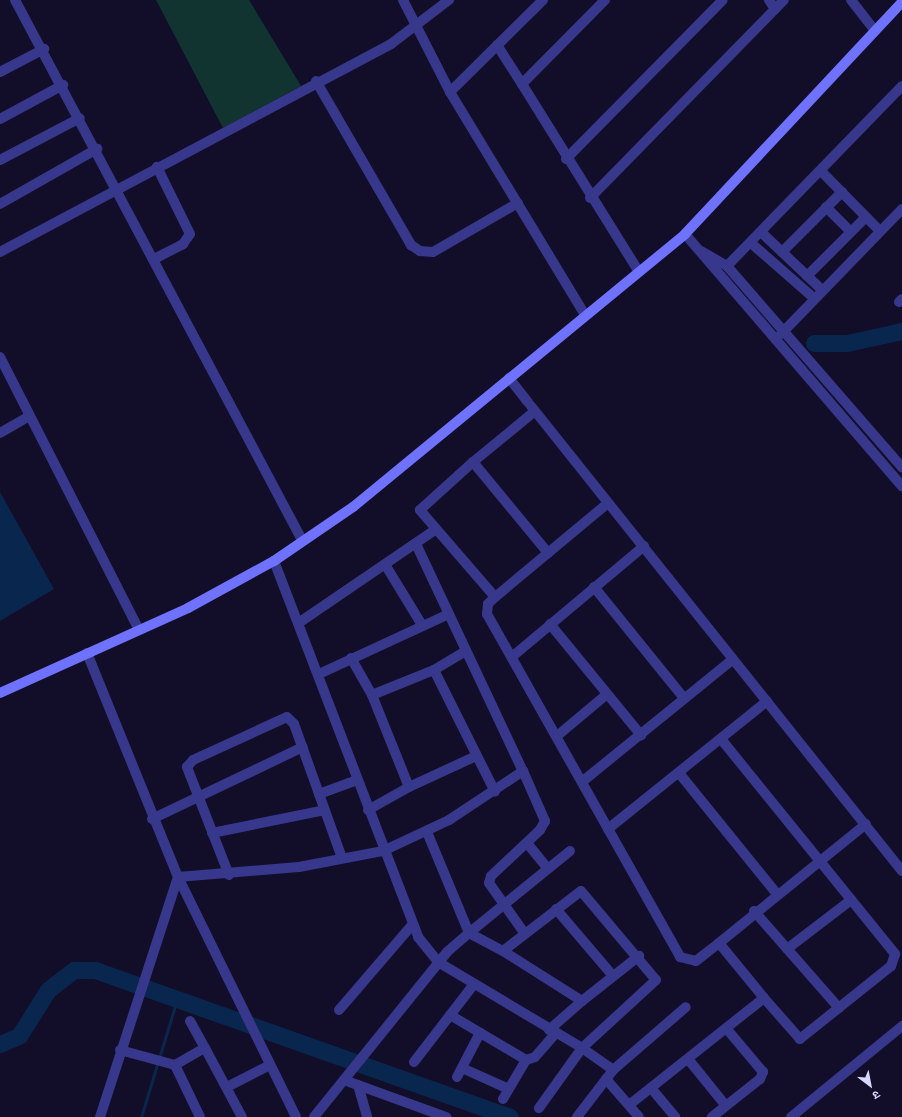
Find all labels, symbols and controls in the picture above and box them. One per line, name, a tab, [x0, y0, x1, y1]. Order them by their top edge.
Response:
north arrow	[850, 1065, 890, 1105]
text: उ	[870, 1088, 883, 1103]

